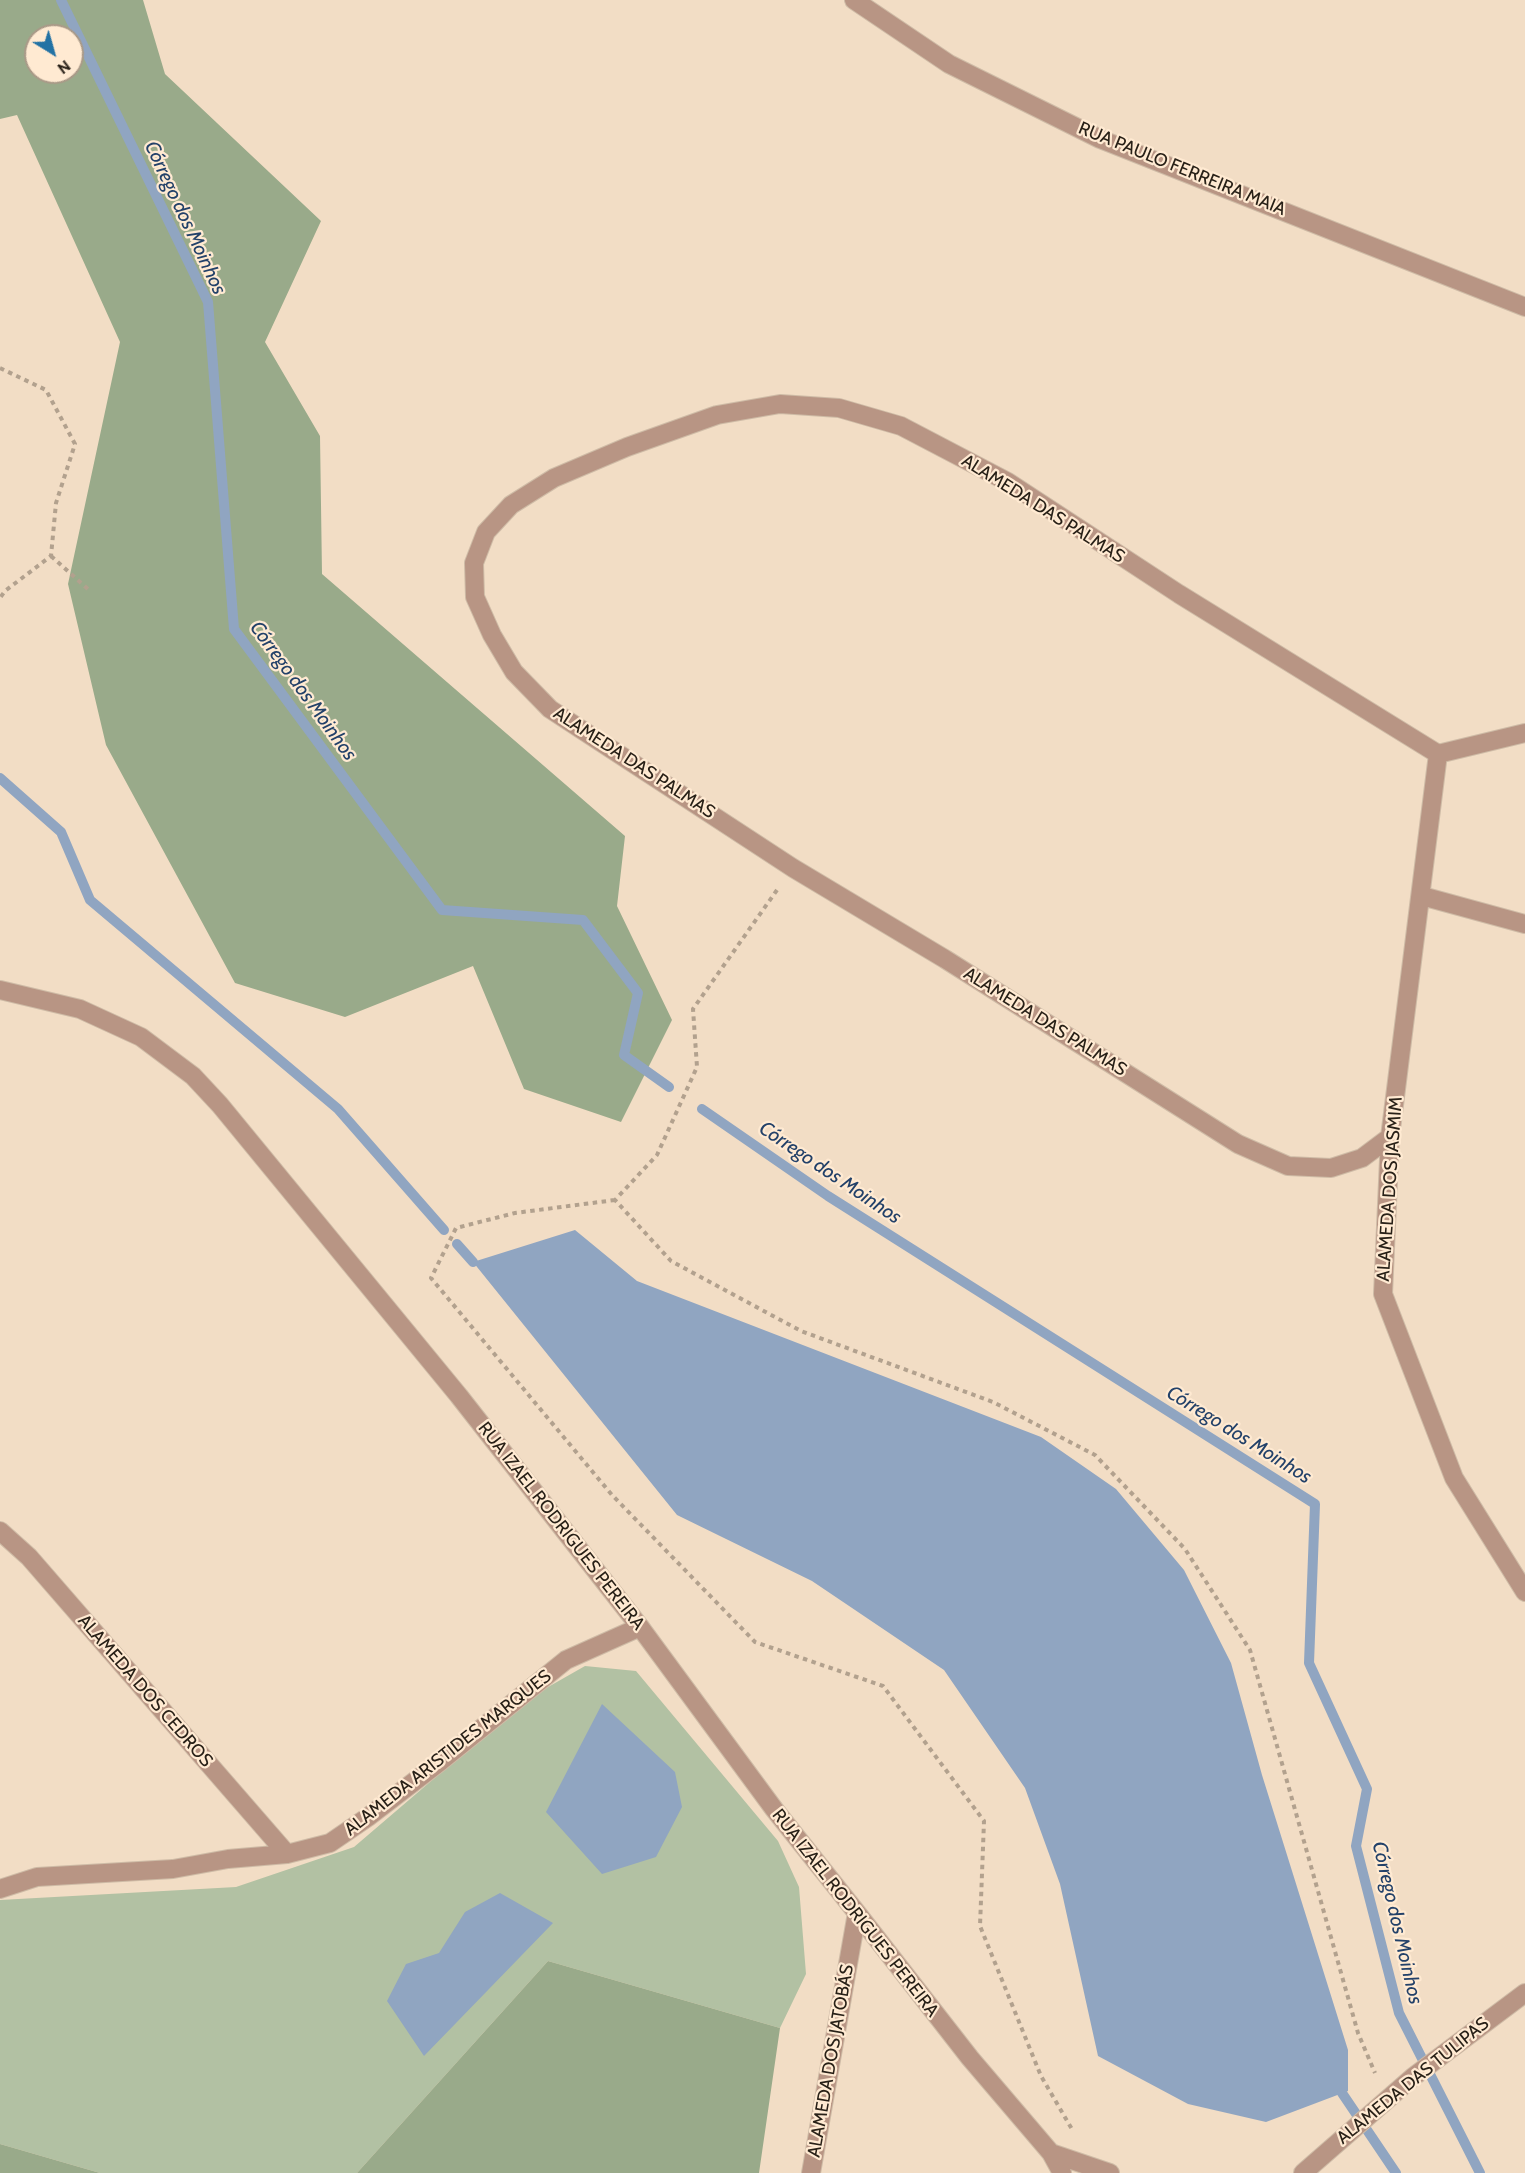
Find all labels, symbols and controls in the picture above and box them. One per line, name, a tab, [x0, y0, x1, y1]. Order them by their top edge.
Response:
north arrow	[24, 24, 84, 84]
text: N	[54, 56, 74, 78]
street label: RUA PAULO FERREIRA MAIA	[1075, 117, 1289, 221]
water label: Córrego dos Moinhos	[139, 137, 231, 299]
street label: ALAMEDA DAS PALMAS	[958, 450, 1128, 568]
water label: Córrego dos Moinhos	[244, 617, 362, 765]
street label: ALAMEDA DAS PALMAS	[549, 703, 719, 823]
street label: ALAMEDA DAS PALMAS	[960, 963, 1130, 1081]
street label: ALAMEDA DOS JASMIM	[1373, 1096, 1407, 1282]
water label: Córrego dos Moinhos	[754, 1117, 906, 1229]
water label: Córrego dos Moinhos	[1162, 1381, 1316, 1489]
street label: RUA IZAEL RODRIGUES PEREIRA	[473, 1418, 649, 1634]
street label: ALAMEDA DOS CEDROS	[73, 1610, 217, 1772]
street label: ALAMEDA ARISTIDES MARQUES	[340, 1666, 556, 1840]
street label: RUA IZAEL RODRIGUES PEREIRA	[767, 1805, 943, 2021]
water label: Córrego dos Moinhos	[1367, 1839, 1427, 2007]
street label: ALAMEDA DOS JATOBÁS	[803, 1963, 859, 2159]
street label: ALAMEDA DAS TULIPAS	[1333, 2013, 1493, 2149]

